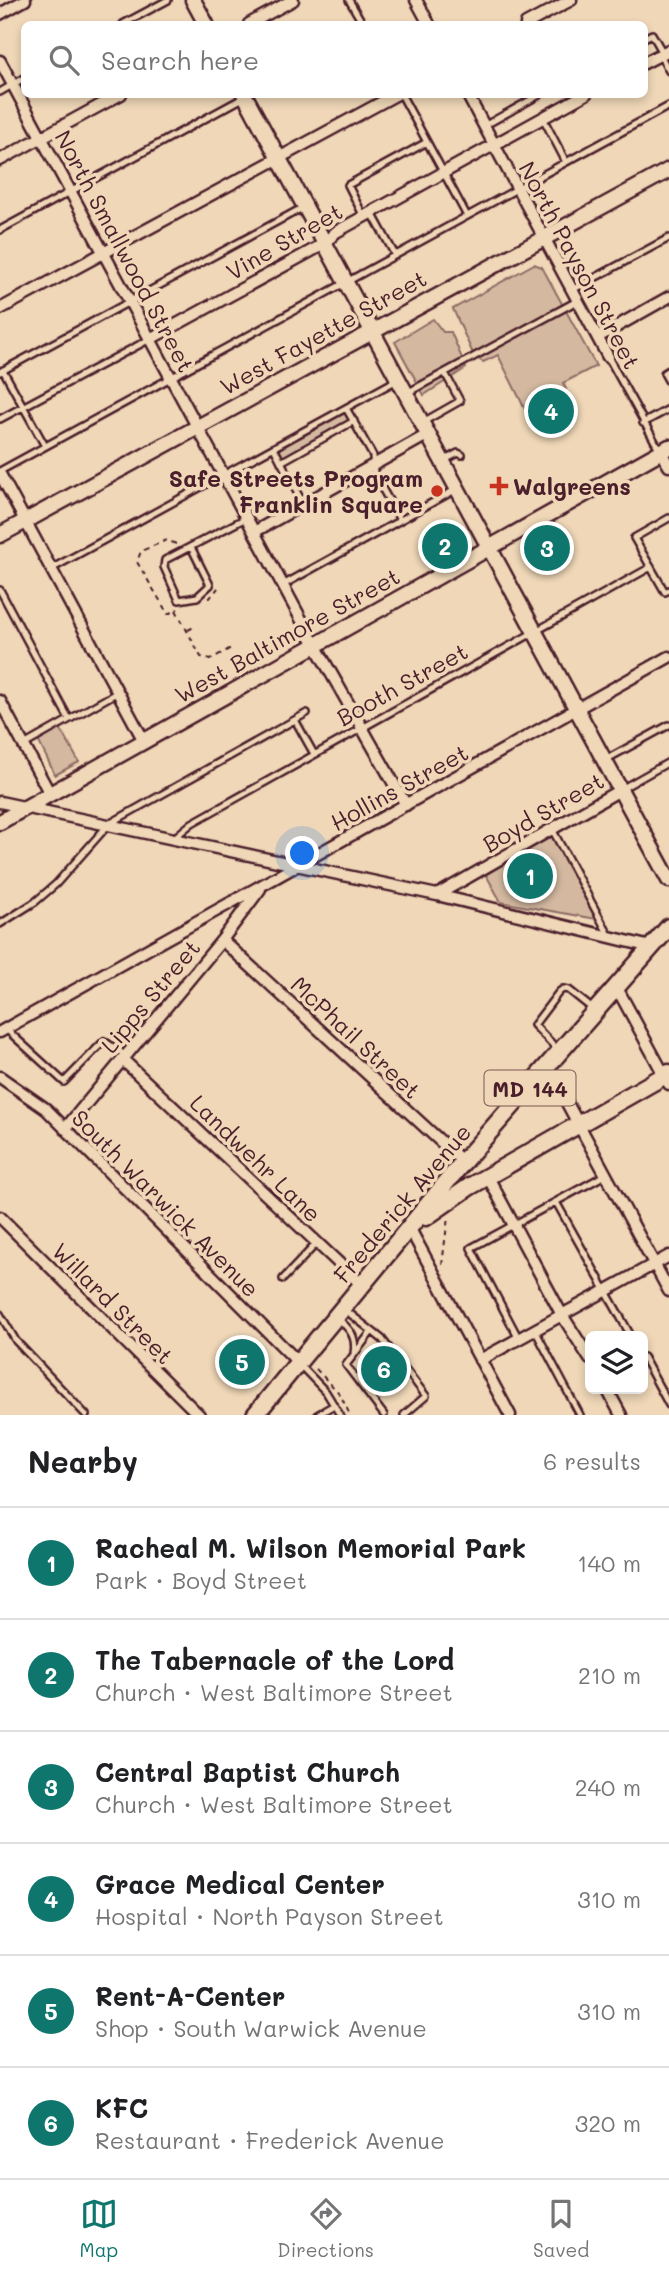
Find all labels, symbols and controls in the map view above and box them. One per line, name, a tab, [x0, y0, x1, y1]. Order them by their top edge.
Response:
search box	[21, 21, 648, 98]
icon: search	[45, 41, 83, 79]
text: Search here	[101, 43, 259, 77]
street label: North Smallwood Street	[48, 125, 202, 377]
street label: North Payson Street	[512, 156, 648, 374]
street label: Vine Street	[220, 196, 348, 286]
street label: West Fayette Street	[214, 263, 432, 401]
pin: 4	[528, 385, 574, 437]
place label: Safe Streets Program Franklin Square	[169, 463, 423, 519]
place label: Walgreens	[513, 471, 631, 501]
marker: Walgreens	[491, 478, 507, 494]
marker: Safe Streets Program Franklin Square	[429, 483, 445, 499]
pin: 2	[422, 520, 468, 572]
pin: 3	[524, 522, 570, 574]
street label: West Baltimore Street	[169, 561, 405, 709]
street label: Booth Street	[331, 636, 473, 732]
street label: Hollins Street	[325, 737, 473, 837]
street label: Boyd Street	[477, 765, 609, 859]
your location	[285, 836, 319, 870]
pin: 1	[507, 850, 553, 902]
street label: Lipps Street	[94, 933, 206, 1059]
street label: McPhail Street	[285, 969, 427, 1105]
road number: MD 144	[484, 1070, 576, 1106]
street label: Landwehr Lane	[184, 1088, 328, 1228]
street label: South Warwick Avenue	[66, 1103, 266, 1303]
street label: Frederick Avenue	[327, 1117, 477, 1289]
street label: Willard Street	[46, 1236, 180, 1370]
map controls	[585, 1331, 648, 1394]
button: layers	[585, 1331, 648, 1394]
pin: 5	[219, 1336, 265, 1388]
pin: 6	[361, 1343, 407, 1395]
text: Nearby	[28, 1441, 138, 1481]
text: 6 results	[543, 1446, 641, 1476]
text: Racheal M. Wilson Memorial Park	[95, 1531, 526, 1565]
text: 1	[46, 1548, 56, 1578]
text: 140 m	[577, 1548, 641, 1578]
text: Park · Boyd Street	[95, 1565, 307, 1595]
text: The Tabernacle of the Lord	[95, 1643, 454, 1677]
text: 2	[45, 1660, 57, 1690]
text: 210 m	[578, 1660, 641, 1690]
text: Church · West Baltimore Street	[95, 1677, 453, 1707]
text: Central Baptist Church	[95, 1755, 400, 1789]
text: 3	[44, 1772, 58, 1802]
text: 240 m	[575, 1772, 641, 1802]
text: Church · West Baltimore Street	[95, 1789, 453, 1819]
text: Grace Medical Center	[95, 1867, 385, 1901]
text: 4	[44, 1884, 58, 1914]
text: 310 m	[577, 1884, 641, 1914]
text: Hospital · North Payson Street	[95, 1901, 444, 1931]
text: Rent-A-Center	[95, 1979, 285, 2013]
text: 5	[44, 1996, 58, 2026]
text: 310 m	[577, 1996, 641, 2026]
text: Shop · South Warwick Avenue	[95, 2013, 427, 2043]
text: KFC	[95, 2091, 148, 2125]
text: 6	[44, 2108, 58, 2138]
text: 320 m	[575, 2108, 641, 2138]
text: Restaurant · Frederick Avenue	[95, 2125, 444, 2155]
tab: Map	[80, 2195, 118, 2262]
tab: Directions	[277, 2195, 374, 2262]
tab: Saved	[533, 2195, 589, 2262]

